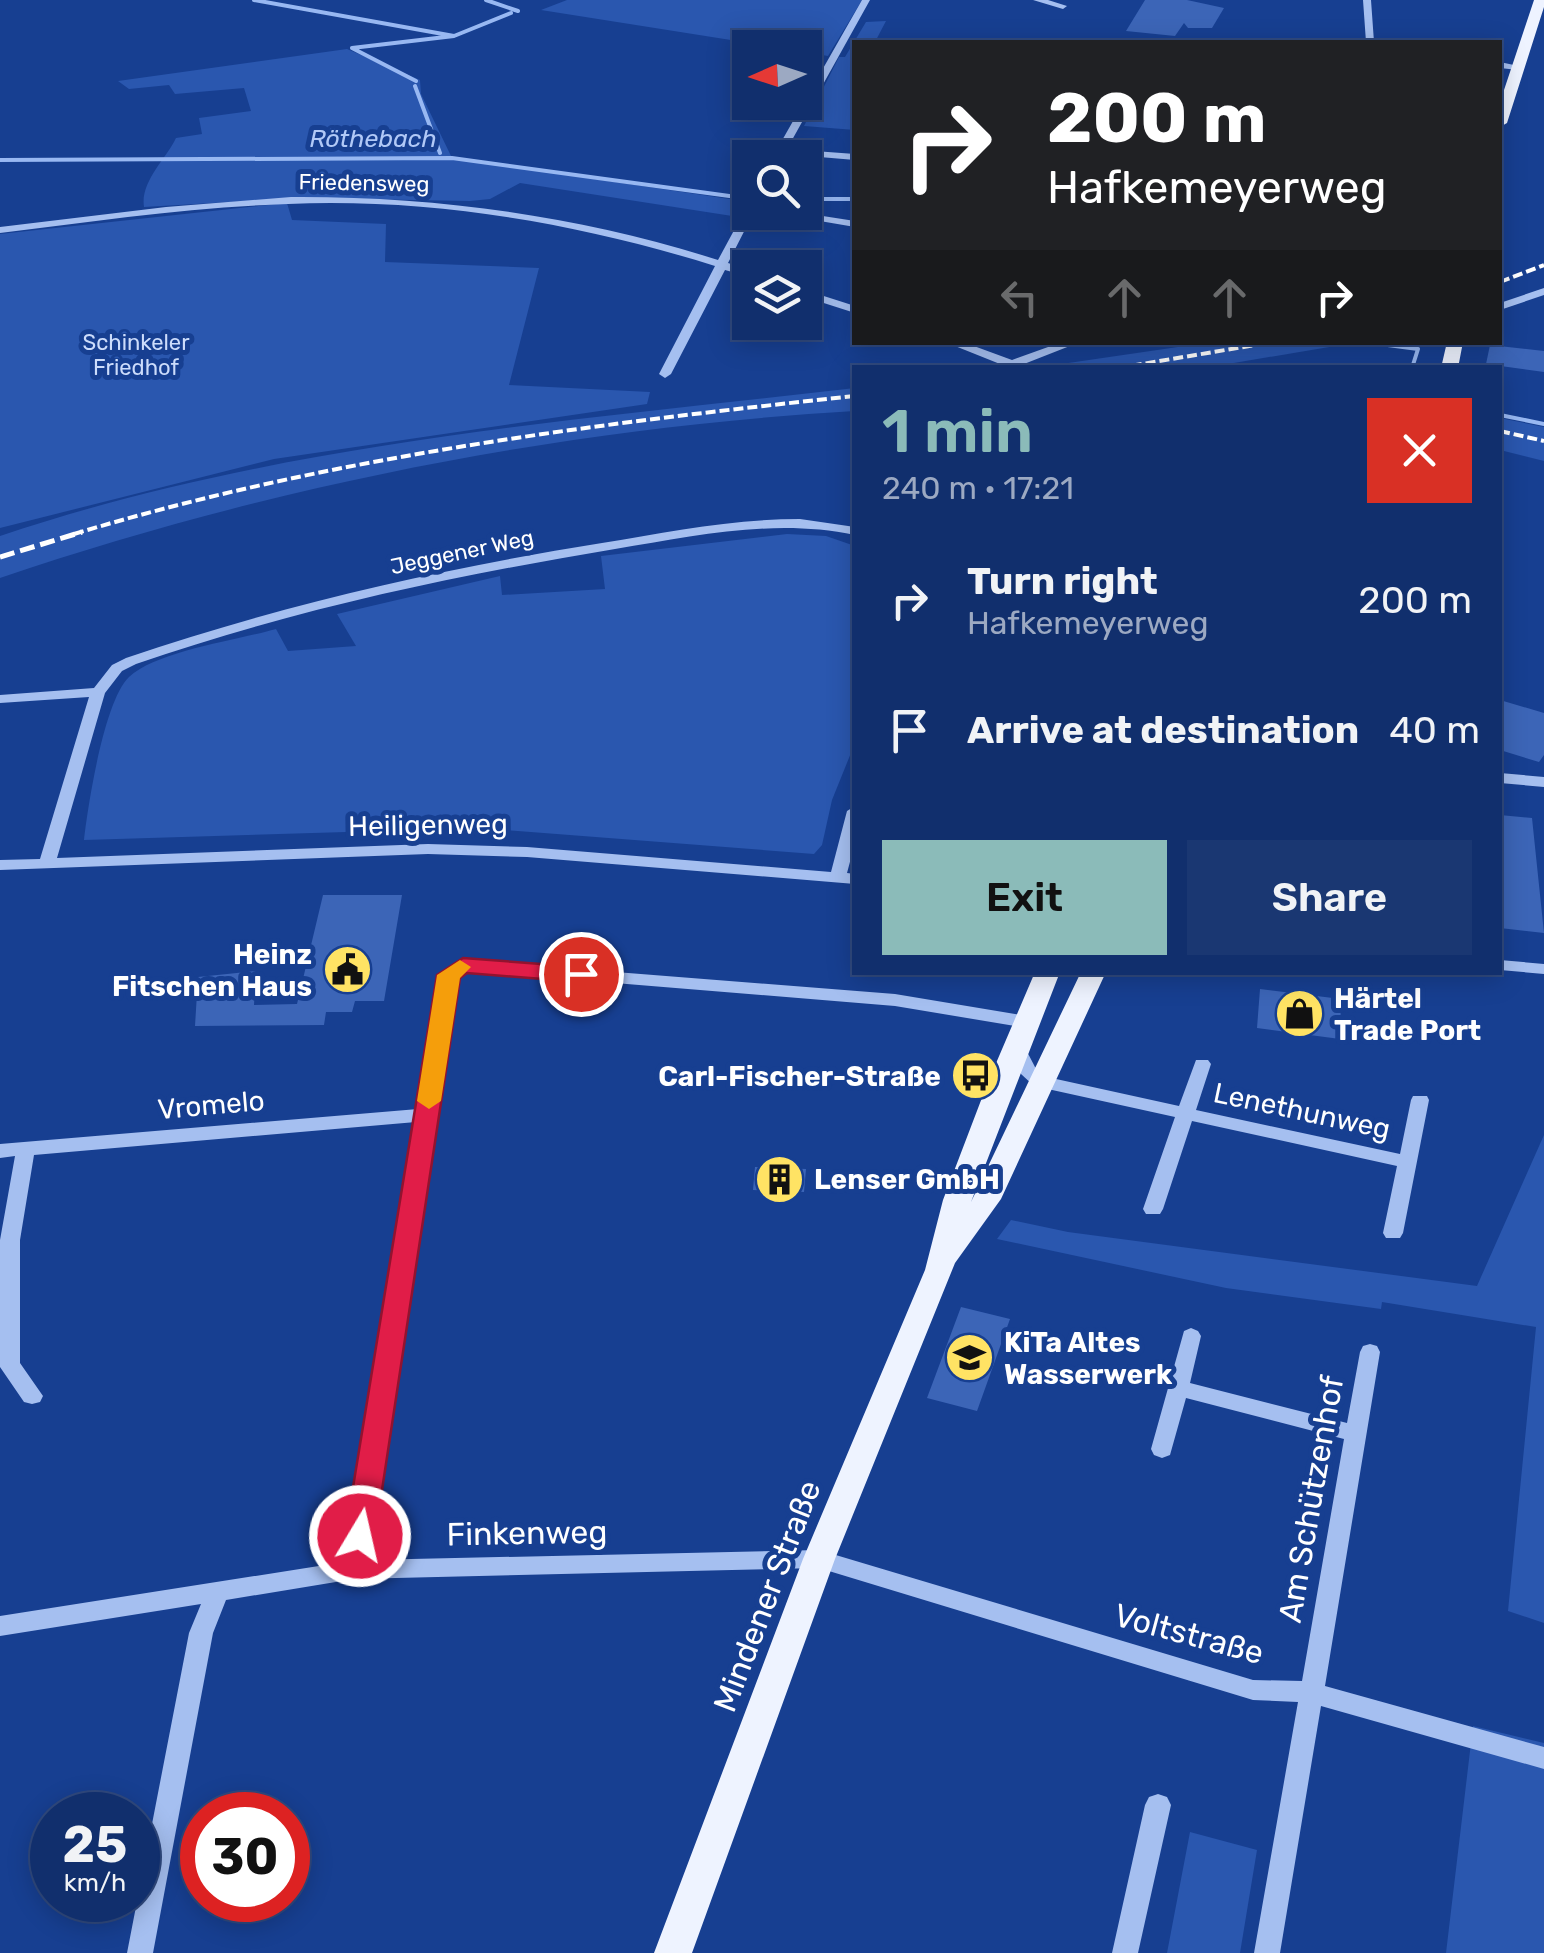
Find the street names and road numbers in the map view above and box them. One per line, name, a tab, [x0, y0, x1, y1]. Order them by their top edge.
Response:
street label: Friedensweg	[298, 168, 430, 198]
street label: Jeggener Weg	[388, 524, 536, 580]
street label: Heiligenweg	[348, 807, 508, 843]
street label: Lenethunweg	[1211, 1076, 1393, 1146]
street label: Vromelo	[156, 1084, 266, 1126]
street label: Am Schützenhof	[1271, 1372, 1352, 1625]
street label: Mindener Straße	[705, 1475, 829, 1717]
street label: Finkenweg	[446, 1513, 608, 1553]
street label: Voltstraße	[1110, 1596, 1268, 1672]

